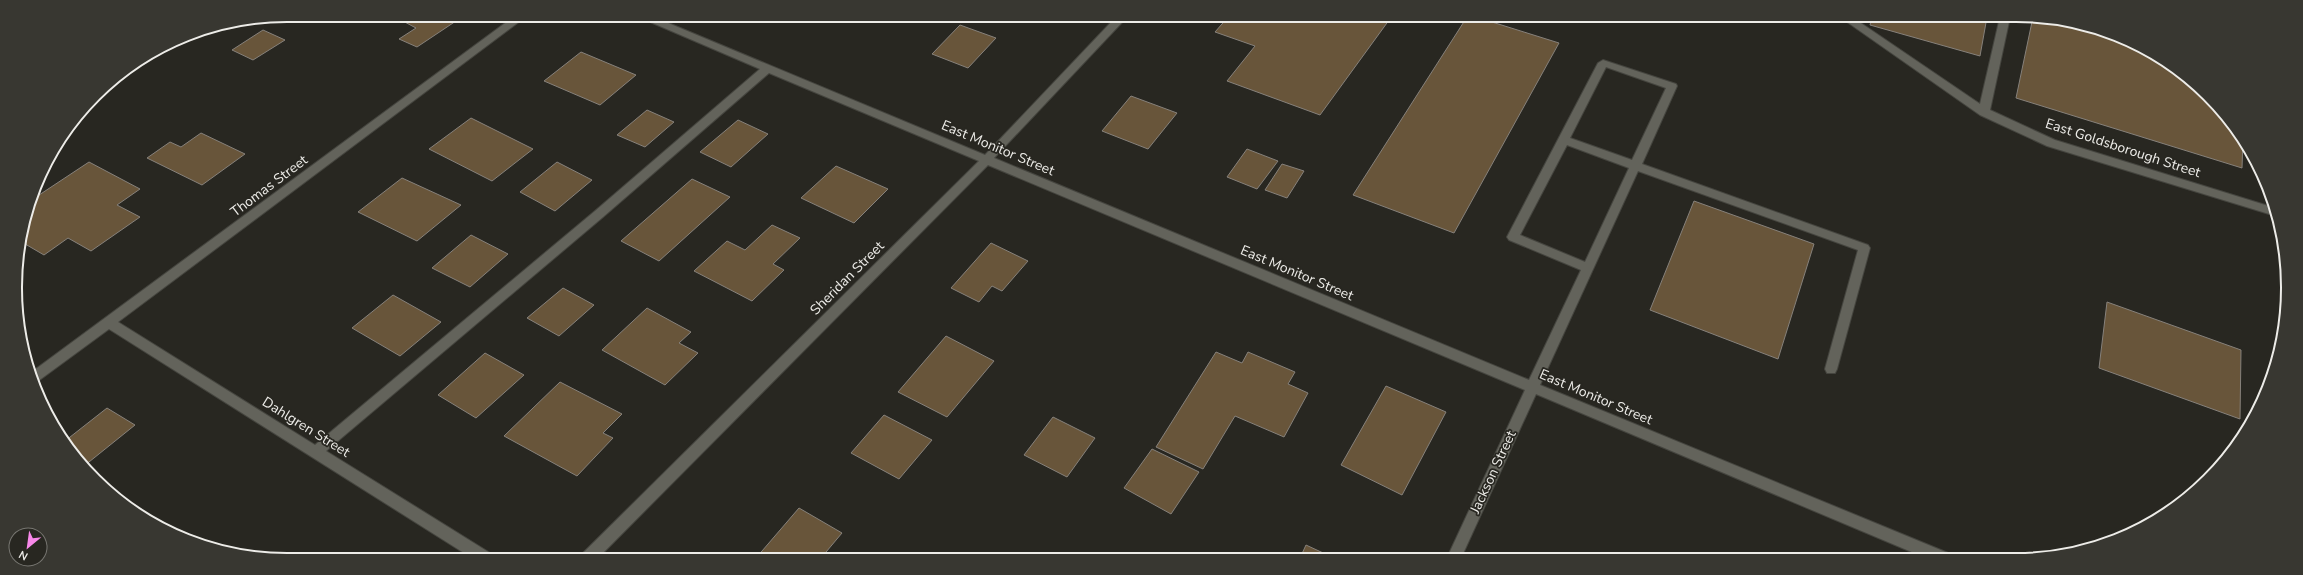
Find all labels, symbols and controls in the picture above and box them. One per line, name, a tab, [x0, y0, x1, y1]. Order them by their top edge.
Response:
street label: East Goldsborough Street	[2043, 114, 2203, 182]
street label: East Monitor Street	[939, 116, 1057, 180]
street label: Thomas Street	[227, 151, 312, 221]
street label: Sheridan Street	[806, 237, 888, 319]
street label: East Monitor Street	[1238, 241, 1356, 305]
street label: East Monitor Street	[1537, 365, 1655, 429]
street label: Dahlgren Street	[258, 392, 354, 462]
street label: Jackson Street	[1465, 427, 1521, 518]
north arrow	[8, 527, 48, 567]
text: N	[16, 547, 31, 564]

